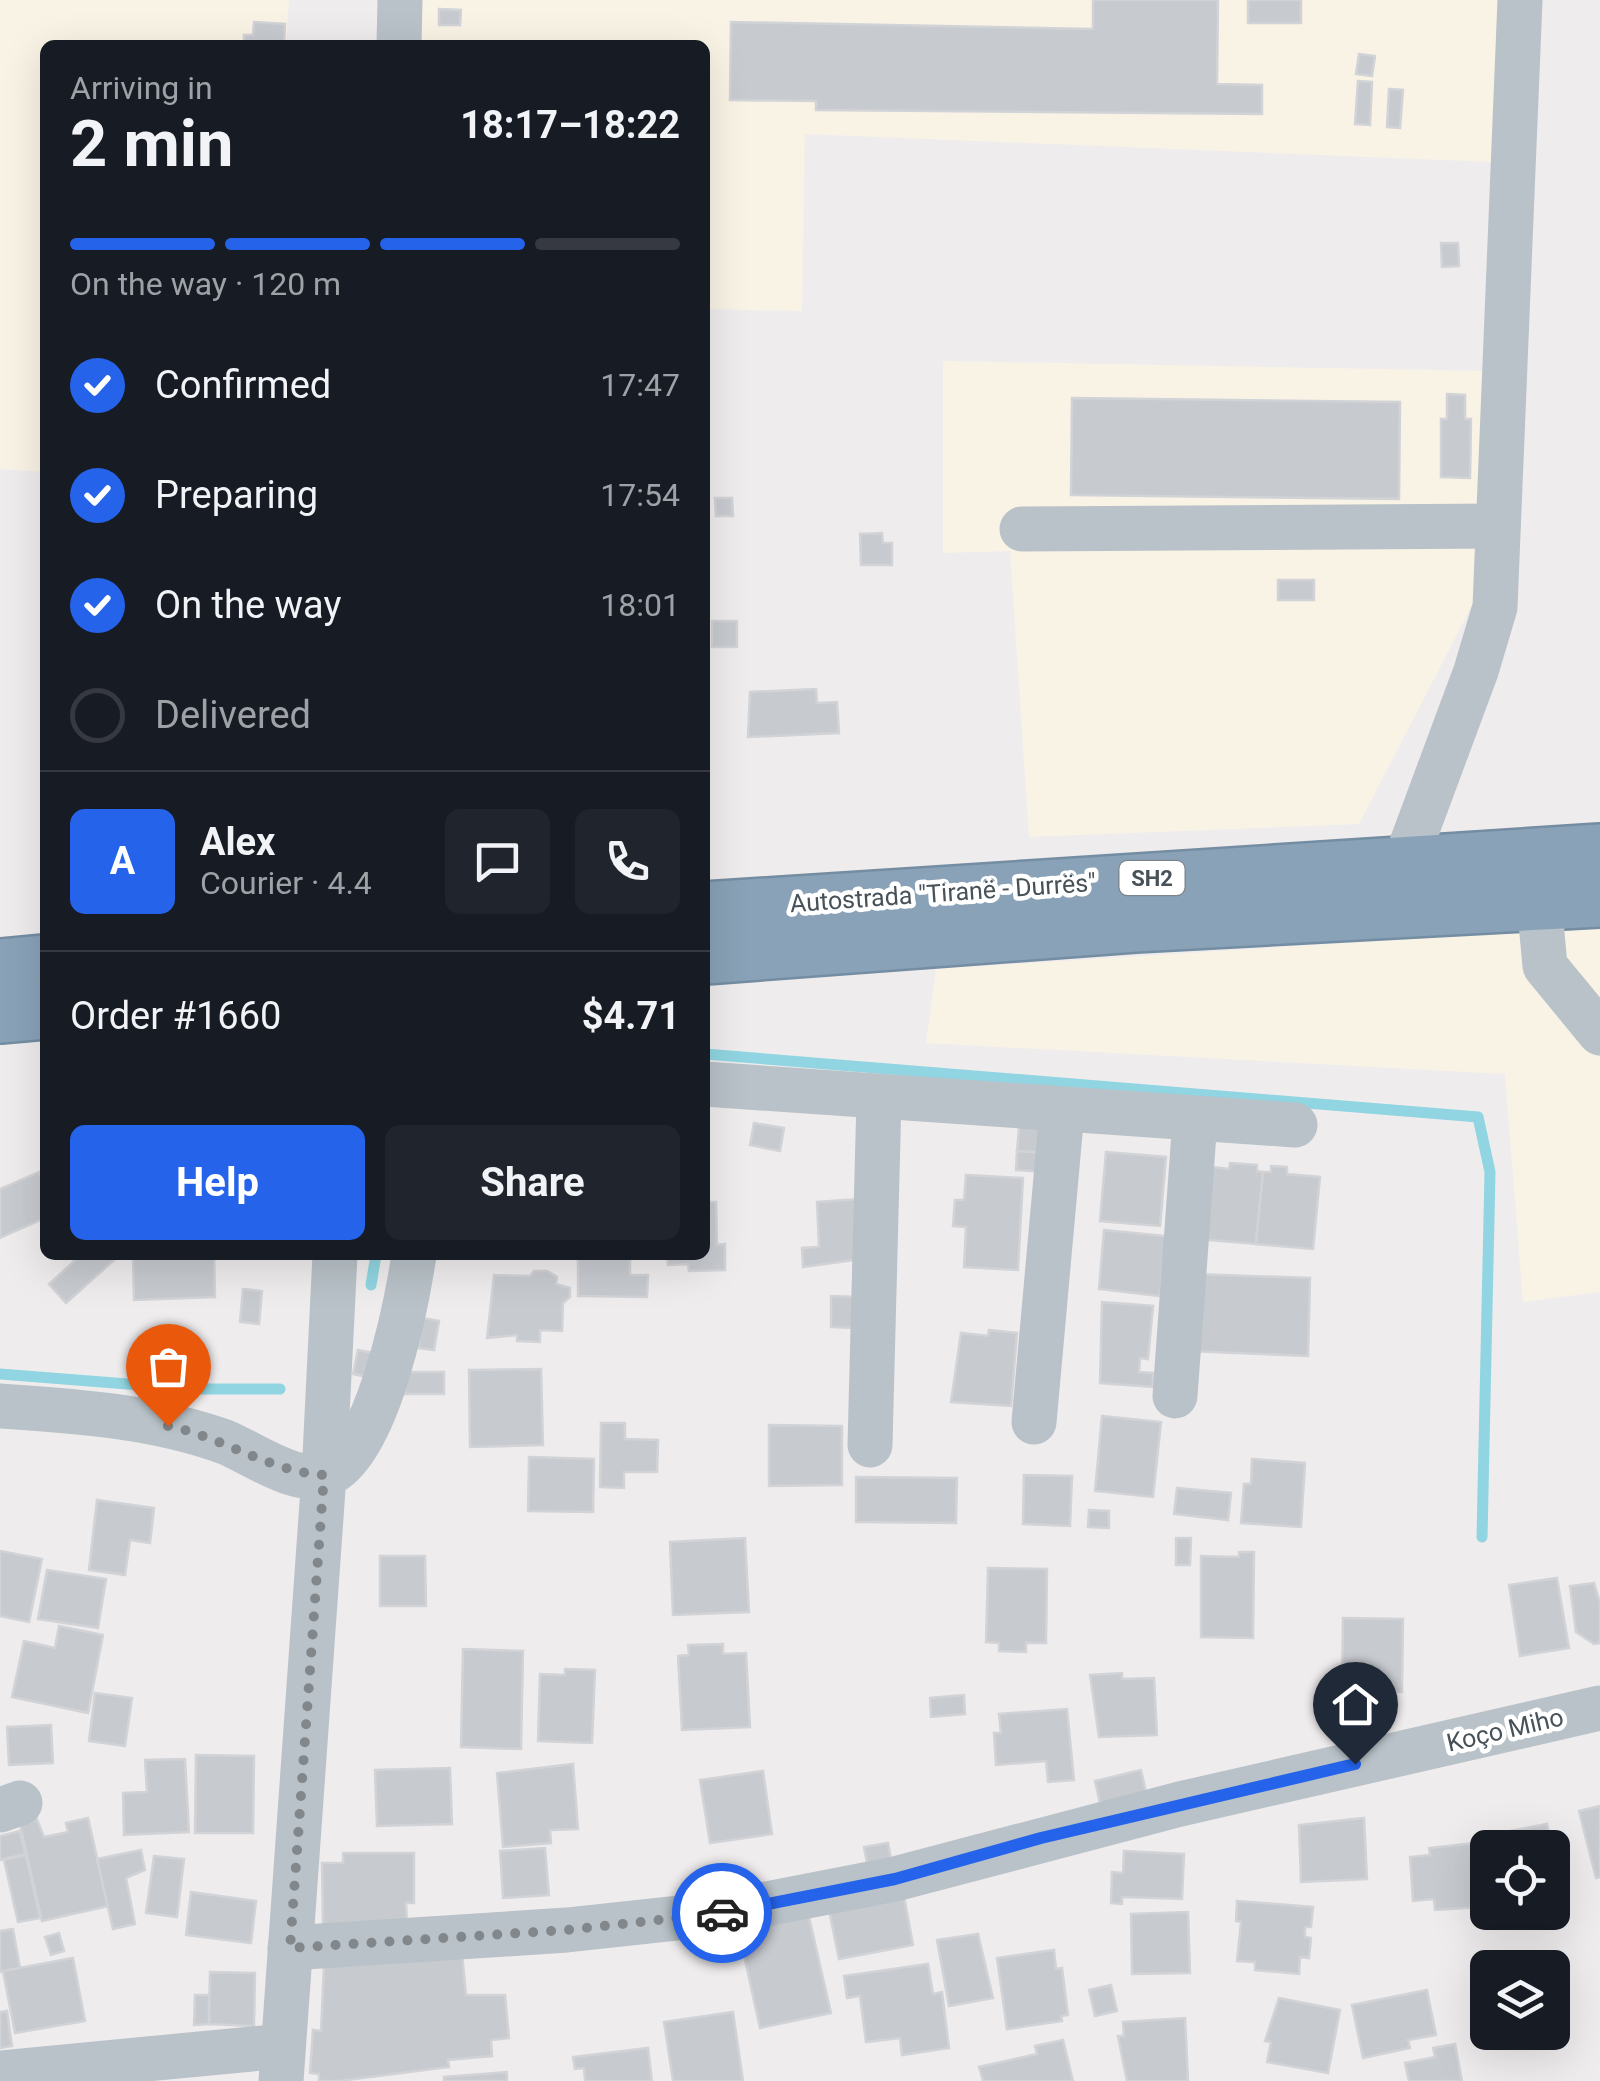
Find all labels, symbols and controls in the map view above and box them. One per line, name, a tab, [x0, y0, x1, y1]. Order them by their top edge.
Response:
text: Arriving in	[70, 69, 213, 107]
text: 18:17–18:22	[460, 103, 680, 147]
text: 2 min	[70, 106, 233, 182]
text: On the way · 120 m	[70, 265, 341, 303]
icon: check	[70, 358, 125, 413]
text: Confirmed	[155, 363, 331, 407]
text: 17:47	[600, 366, 680, 404]
icon: check	[70, 468, 125, 523]
text: Preparing	[155, 473, 318, 517]
text: 17:54	[600, 476, 680, 514]
icon: check	[70, 578, 125, 633]
text: On the way	[155, 583, 341, 627]
text: 18:01	[600, 586, 680, 624]
text: Delivered	[155, 693, 311, 737]
button: chat	[445, 809, 550, 914]
button: phone	[575, 809, 680, 914]
text: Alex	[200, 820, 275, 864]
text: A	[110, 839, 135, 883]
road number: SH2	[1120, 861, 1184, 895]
text: Courier · 4.4	[200, 864, 372, 902]
street label: Autostrada "Tiranë - Durrës"	[789, 868, 1097, 918]
text: Order #1660	[70, 994, 281, 1038]
text: $4.71	[582, 994, 680, 1038]
button: Help	[70, 1125, 365, 1240]
button: Share	[385, 1125, 680, 1240]
pin	[126, 1324, 211, 1427]
icon: bag	[141, 1339, 196, 1394]
pin	[1313, 1662, 1398, 1765]
icon: home	[1328, 1677, 1383, 1732]
street label: Koço Miho	[1444, 1702, 1566, 1758]
map controls	[1470, 1830, 1570, 2050]
button: locate	[1470, 1830, 1570, 1930]
courier	[672, 1863, 772, 1963]
icon: car	[695, 1886, 750, 1941]
button: layers	[1470, 1950, 1570, 2050]

